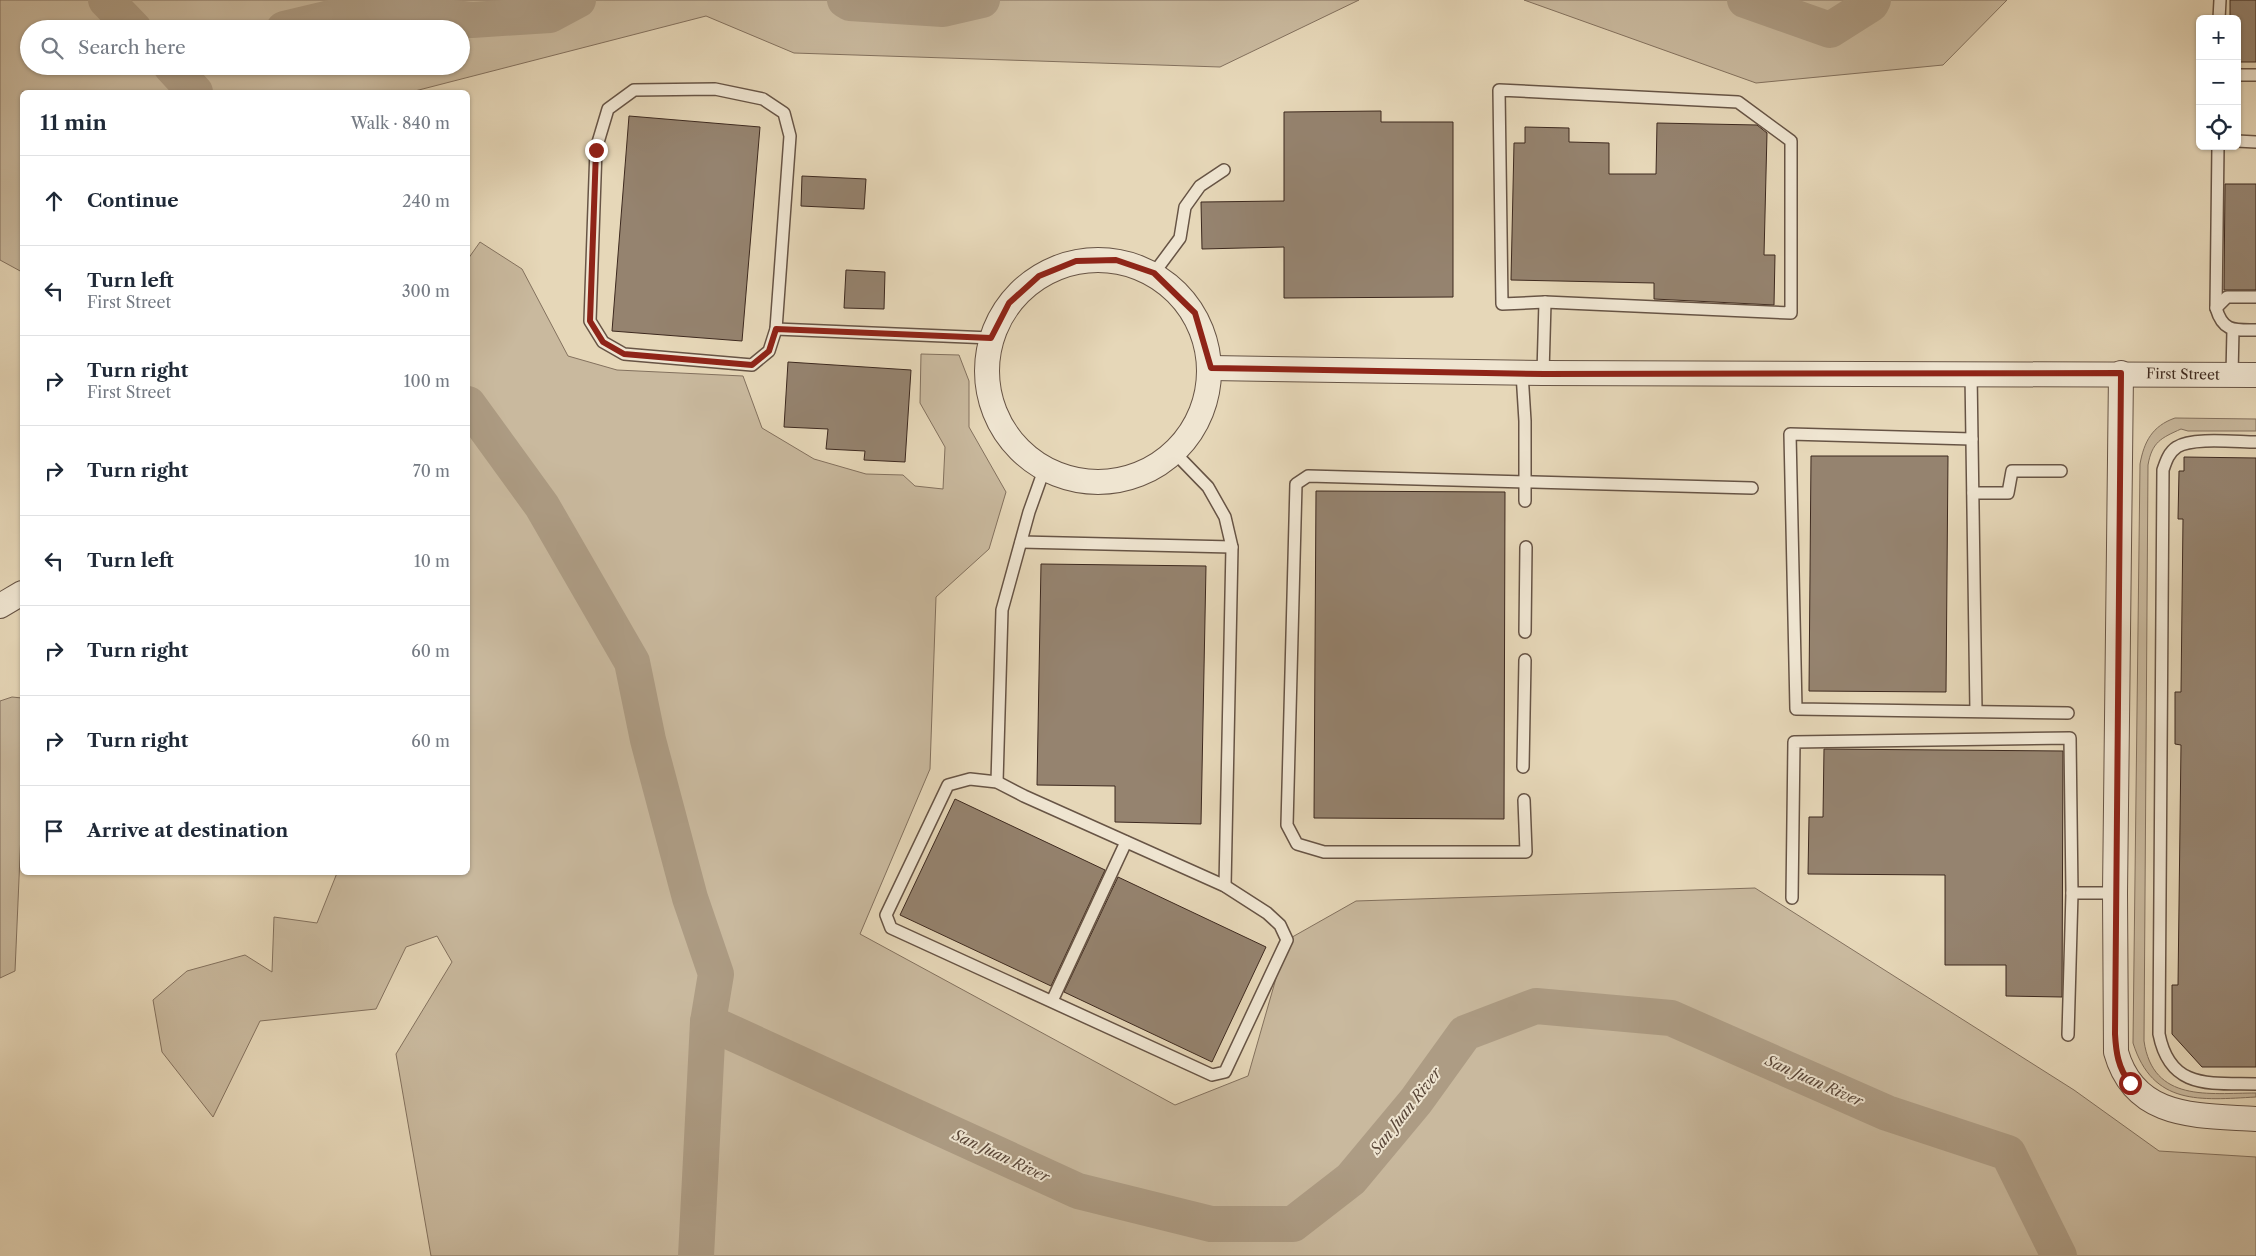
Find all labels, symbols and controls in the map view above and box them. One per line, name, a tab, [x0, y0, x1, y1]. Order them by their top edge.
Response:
map controls	[2196, 15, 2241, 150]
button: +	[2196, 15, 2241, 60]
search box	[20, 20, 470, 75]
icon: search	[38, 34, 66, 62]
text: Search here	[78, 36, 186, 59]
button: −	[2196, 60, 2241, 105]
button: locate	[2196, 105, 2241, 150]
text: 11 min	[40, 110, 107, 135]
text: Walk · 840 m	[351, 113, 450, 133]
route end	[585, 139, 608, 162]
icon: ahead	[40, 187, 68, 215]
text: Continue	[87, 189, 179, 212]
text: 240 m	[402, 191, 450, 211]
text: Turn left	[87, 269, 174, 292]
icon: left	[40, 277, 68, 305]
text: 300 m	[402, 281, 450, 301]
text: First Street	[87, 292, 171, 312]
text: Turn right	[87, 359, 188, 382]
street label: First Street	[2146, 364, 2220, 384]
icon: right	[40, 367, 68, 395]
text: 100 m	[404, 371, 450, 391]
text: First Street	[87, 382, 171, 402]
icon: right	[40, 457, 68, 485]
text: Turn right	[87, 459, 188, 482]
text: 70 m	[413, 461, 450, 481]
icon: left	[40, 547, 68, 575]
text: Turn left	[87, 549, 174, 572]
text: 10 m	[414, 551, 450, 571]
icon: right	[40, 637, 68, 665]
text: Turn right	[87, 639, 188, 662]
text: 60 m	[411, 641, 450, 661]
icon: right	[40, 727, 68, 755]
text: Turn right	[87, 729, 188, 752]
text: 60 m	[411, 731, 450, 751]
icon: arrive	[40, 817, 68, 845]
text: Arrive at destination	[87, 819, 288, 842]
water label: San Juan River	[1762, 1050, 1867, 1111]
water label: San Juan River	[1365, 1063, 1446, 1159]
route start	[2119, 1072, 2142, 1095]
water label: San Juan River	[949, 1124, 1054, 1187]

